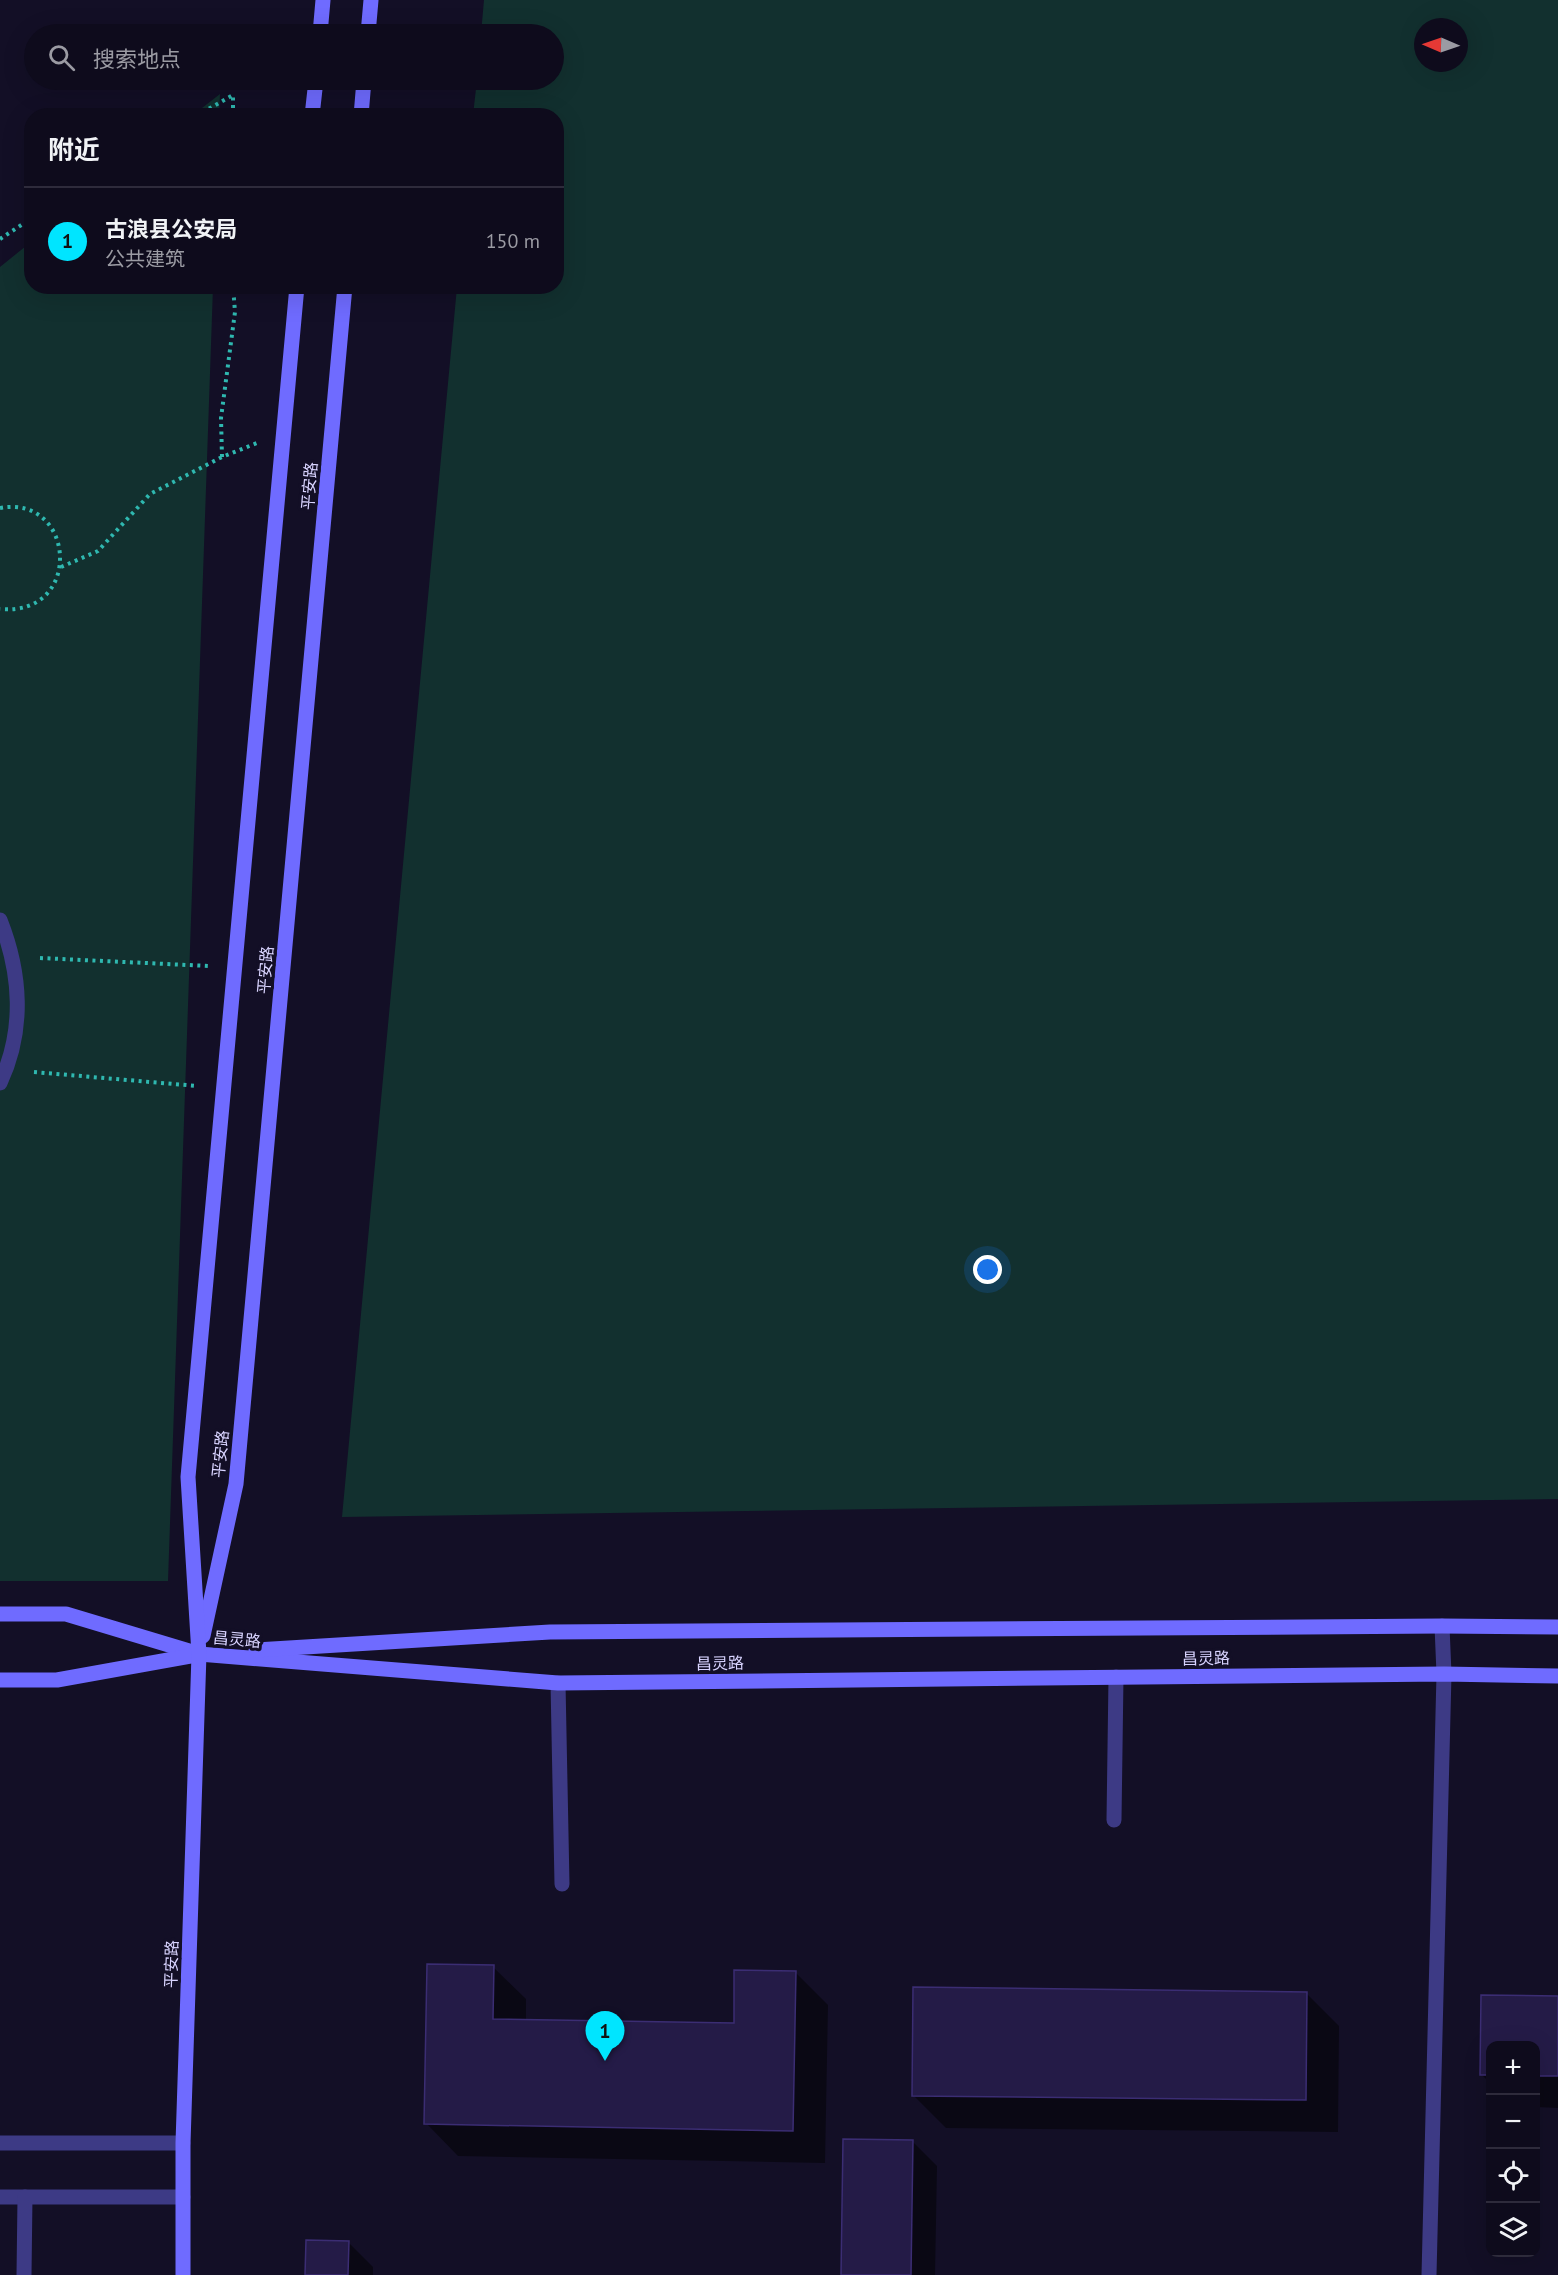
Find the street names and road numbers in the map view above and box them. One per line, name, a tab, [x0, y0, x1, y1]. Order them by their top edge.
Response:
street label: 平安路	[297, 461, 321, 511]
street label: 平安路	[253, 945, 277, 995]
street label: 平安路	[208, 1429, 232, 1479]
street label: 昌灵路	[212, 1627, 262, 1651]
street label: 昌灵路	[1182, 1648, 1230, 1668]
street label: 昌灵路	[696, 1653, 744, 1673]
street label: 平安路	[160, 1940, 182, 1988]

